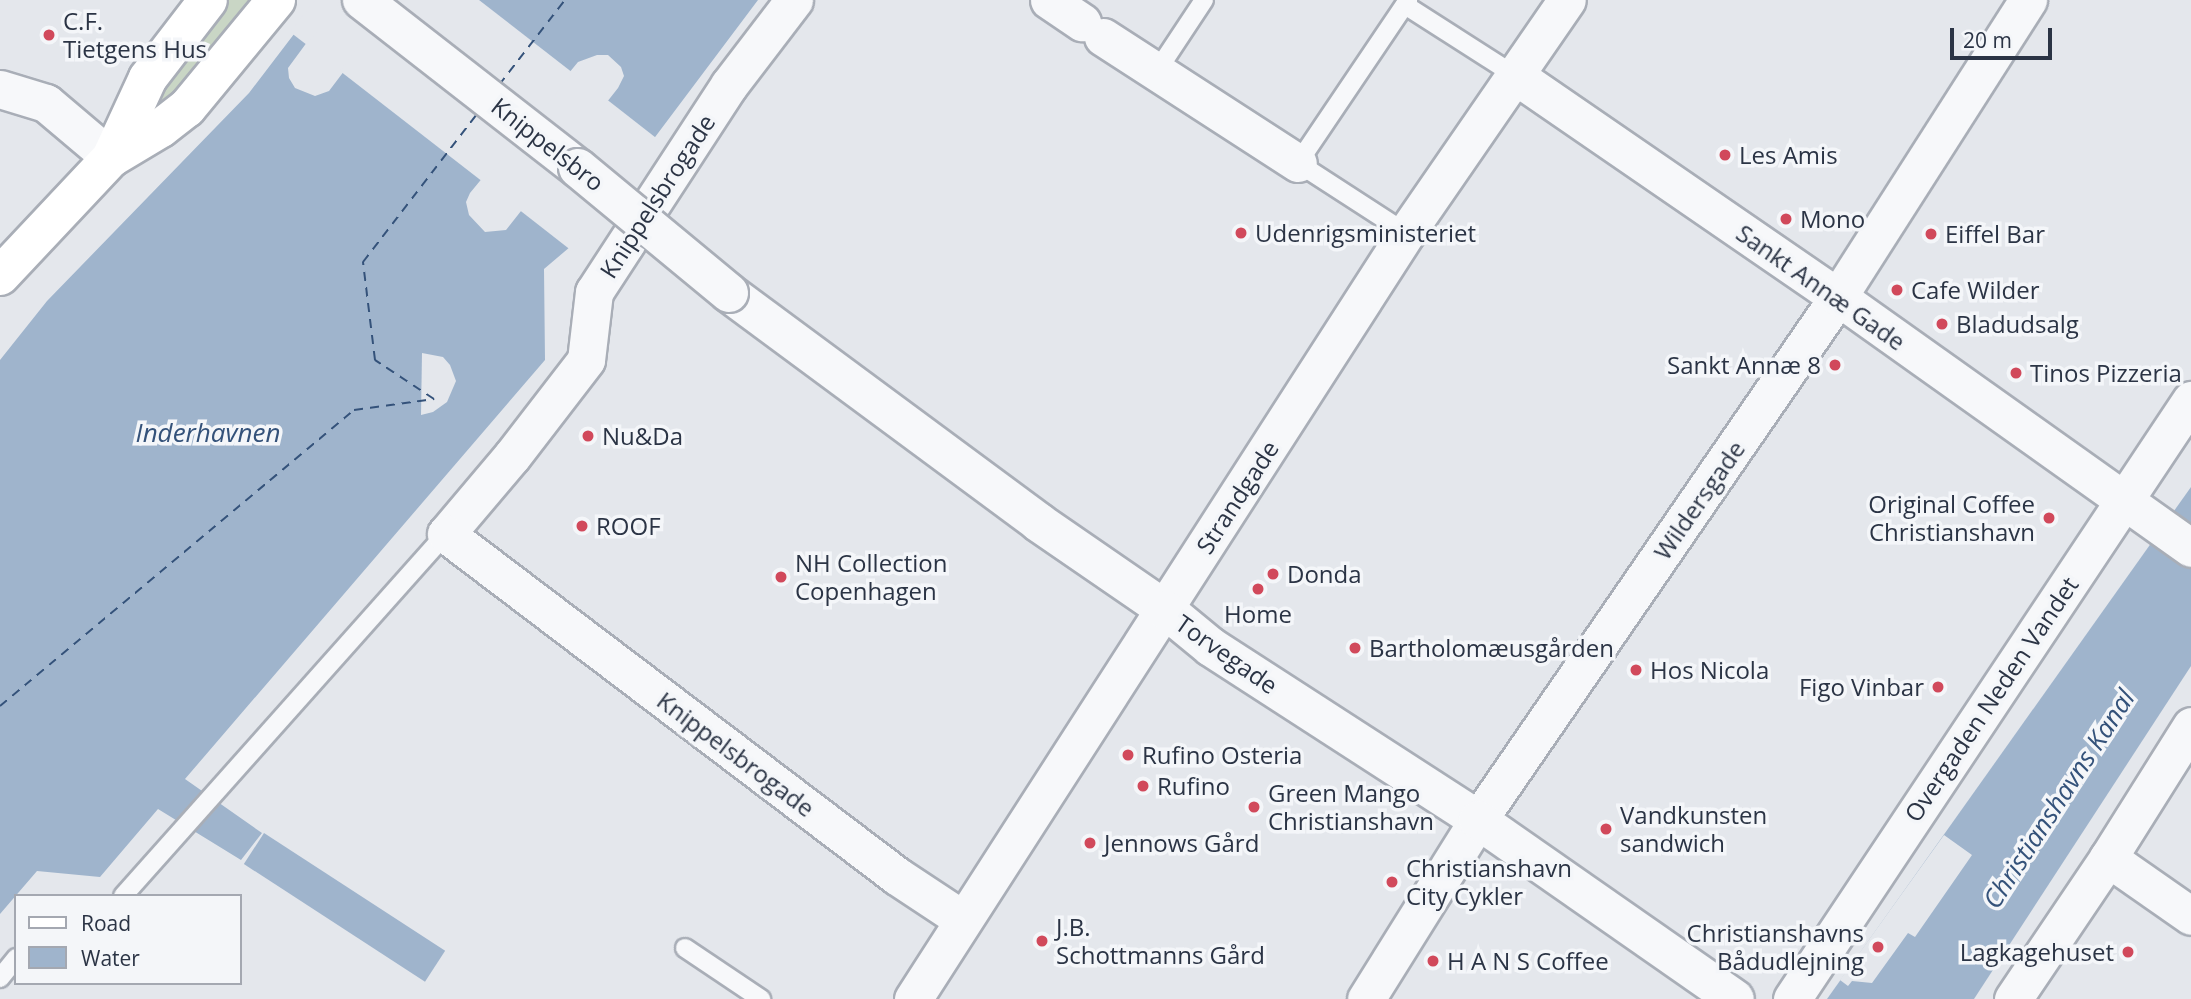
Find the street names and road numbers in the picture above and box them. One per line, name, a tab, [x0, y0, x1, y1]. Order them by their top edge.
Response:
street label: Knippelsbro	[486, 91, 610, 197]
street label: Knippelsbrogade	[593, 109, 721, 283]
street label: Sankt Annæ Gade	[1731, 218, 1911, 356]
street label: Strandgade	[1190, 435, 1284, 559]
street label: Wildersgade	[1648, 435, 1750, 565]
street label: Overgaden Neden Vandet	[1898, 571, 2084, 827]
street label: Torvegade	[1171, 609, 1283, 699]
street label: Knippelsbrogade	[652, 686, 820, 822]

